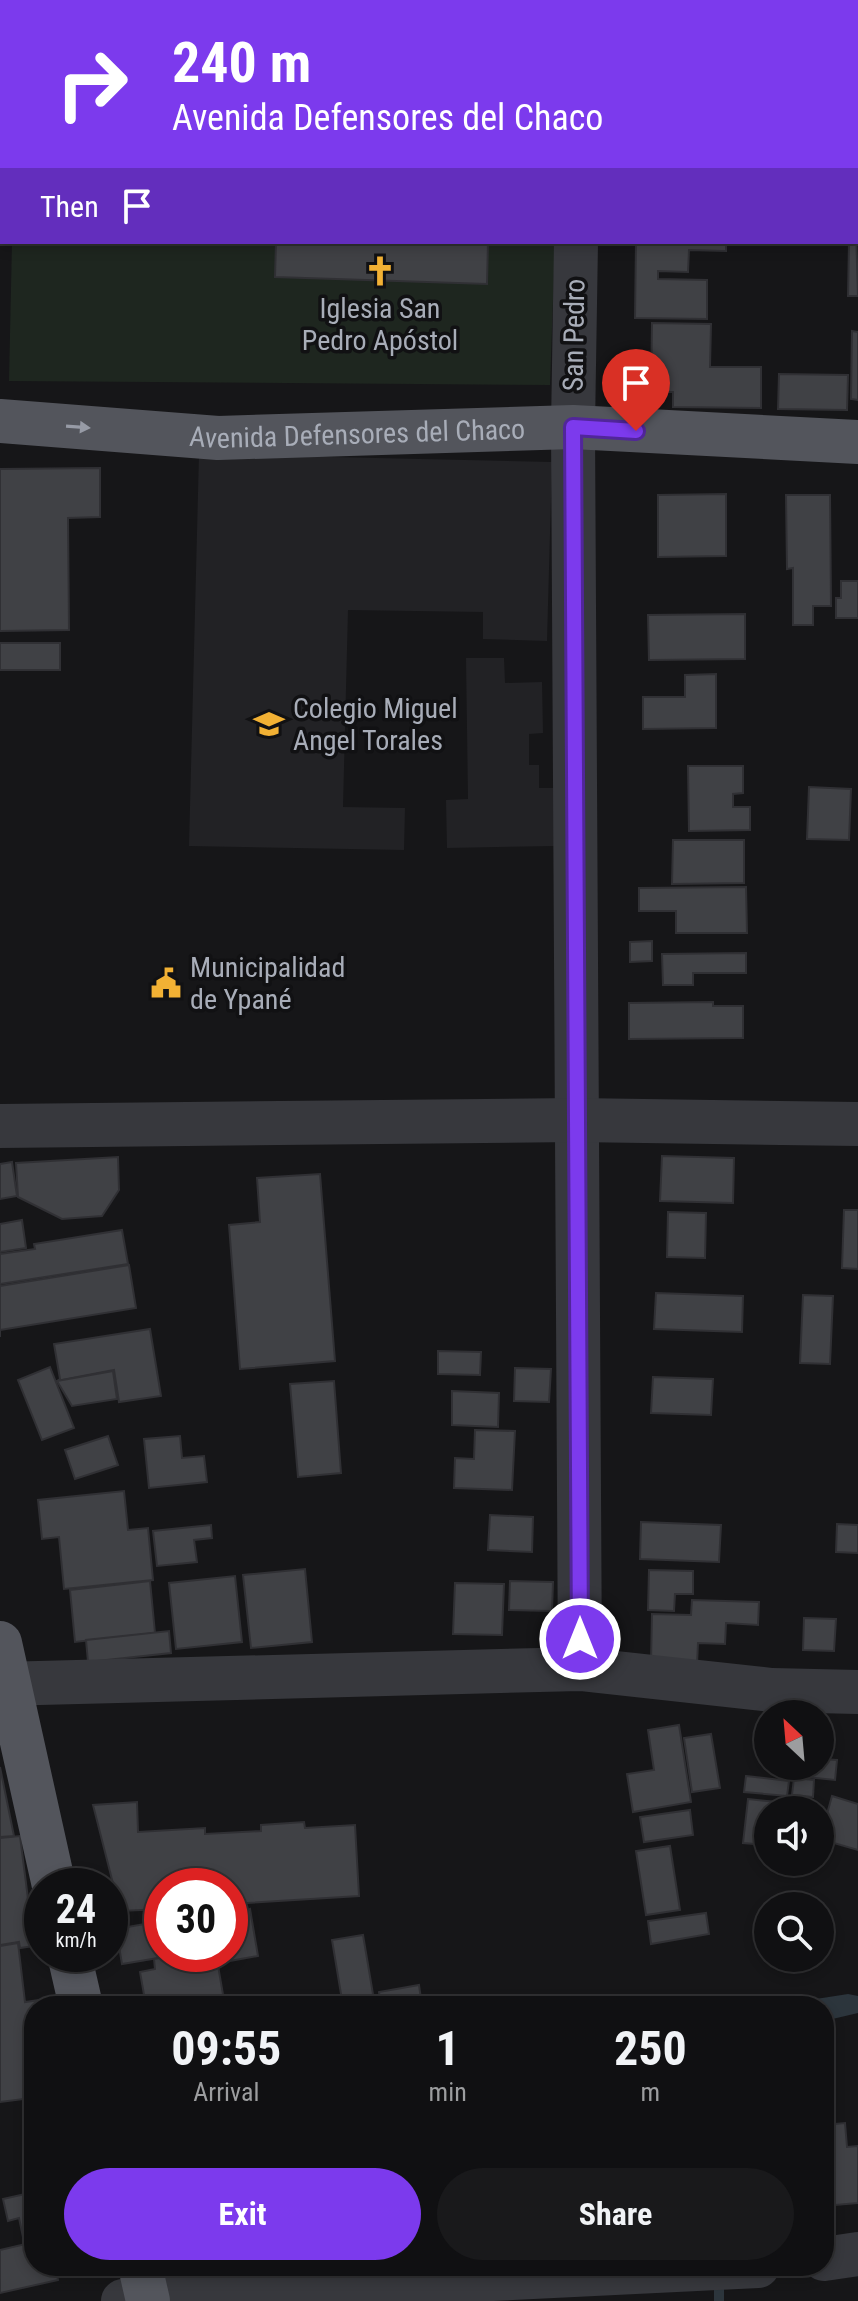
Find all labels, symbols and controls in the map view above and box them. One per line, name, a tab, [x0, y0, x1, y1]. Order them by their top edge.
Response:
text: 240 m	[172, 30, 311, 96]
icon: right	[40, 32, 144, 136]
text: Avenida Defensores del Chaco	[172, 97, 603, 139]
icon: arrive	[115, 184, 159, 228]
text: Then	[40, 189, 99, 224]
church icon: Iglesia San Pedro Apóstol	[363, 254, 397, 288]
street label: San Pedro	[557, 278, 591, 392]
place label: Iglesia San Pedro Apóstol	[302, 292, 458, 357]
pin	[602, 349, 670, 431]
icon: arrive	[614, 361, 658, 405]
street label: Avenida Defensores del Chaco	[188, 412, 526, 455]
one-way arrow	[66, 421, 91, 434]
place label: Colegio Miguel Angel Torales	[293, 692, 458, 757]
school or university icon: Colegio Miguel Angel Torales	[252, 707, 286, 741]
place label: Municipalidad de Ypané	[190, 951, 345, 1016]
public building icon: Municipalidad de Ypané	[149, 966, 183, 1000]
position arrow	[538, 1597, 622, 1681]
north arrow	[754, 1700, 834, 1780]
map controls	[754, 1700, 834, 1972]
button: sound	[754, 1796, 834, 1876]
speed limit sign: 30	[144, 1868, 248, 1972]
text: 24	[56, 1886, 96, 1933]
button: search	[754, 1892, 834, 1972]
text: km/h	[55, 1928, 97, 1952]
text: 09:55	[171, 2020, 281, 2077]
text: 1	[436, 2020, 460, 2077]
text: 250	[614, 2020, 687, 2077]
text: Arrival	[193, 2077, 259, 2107]
text: min	[429, 2077, 467, 2107]
text: m	[641, 2077, 660, 2107]
button: Exit	[64, 2168, 421, 2260]
button: Share	[437, 2168, 794, 2260]

